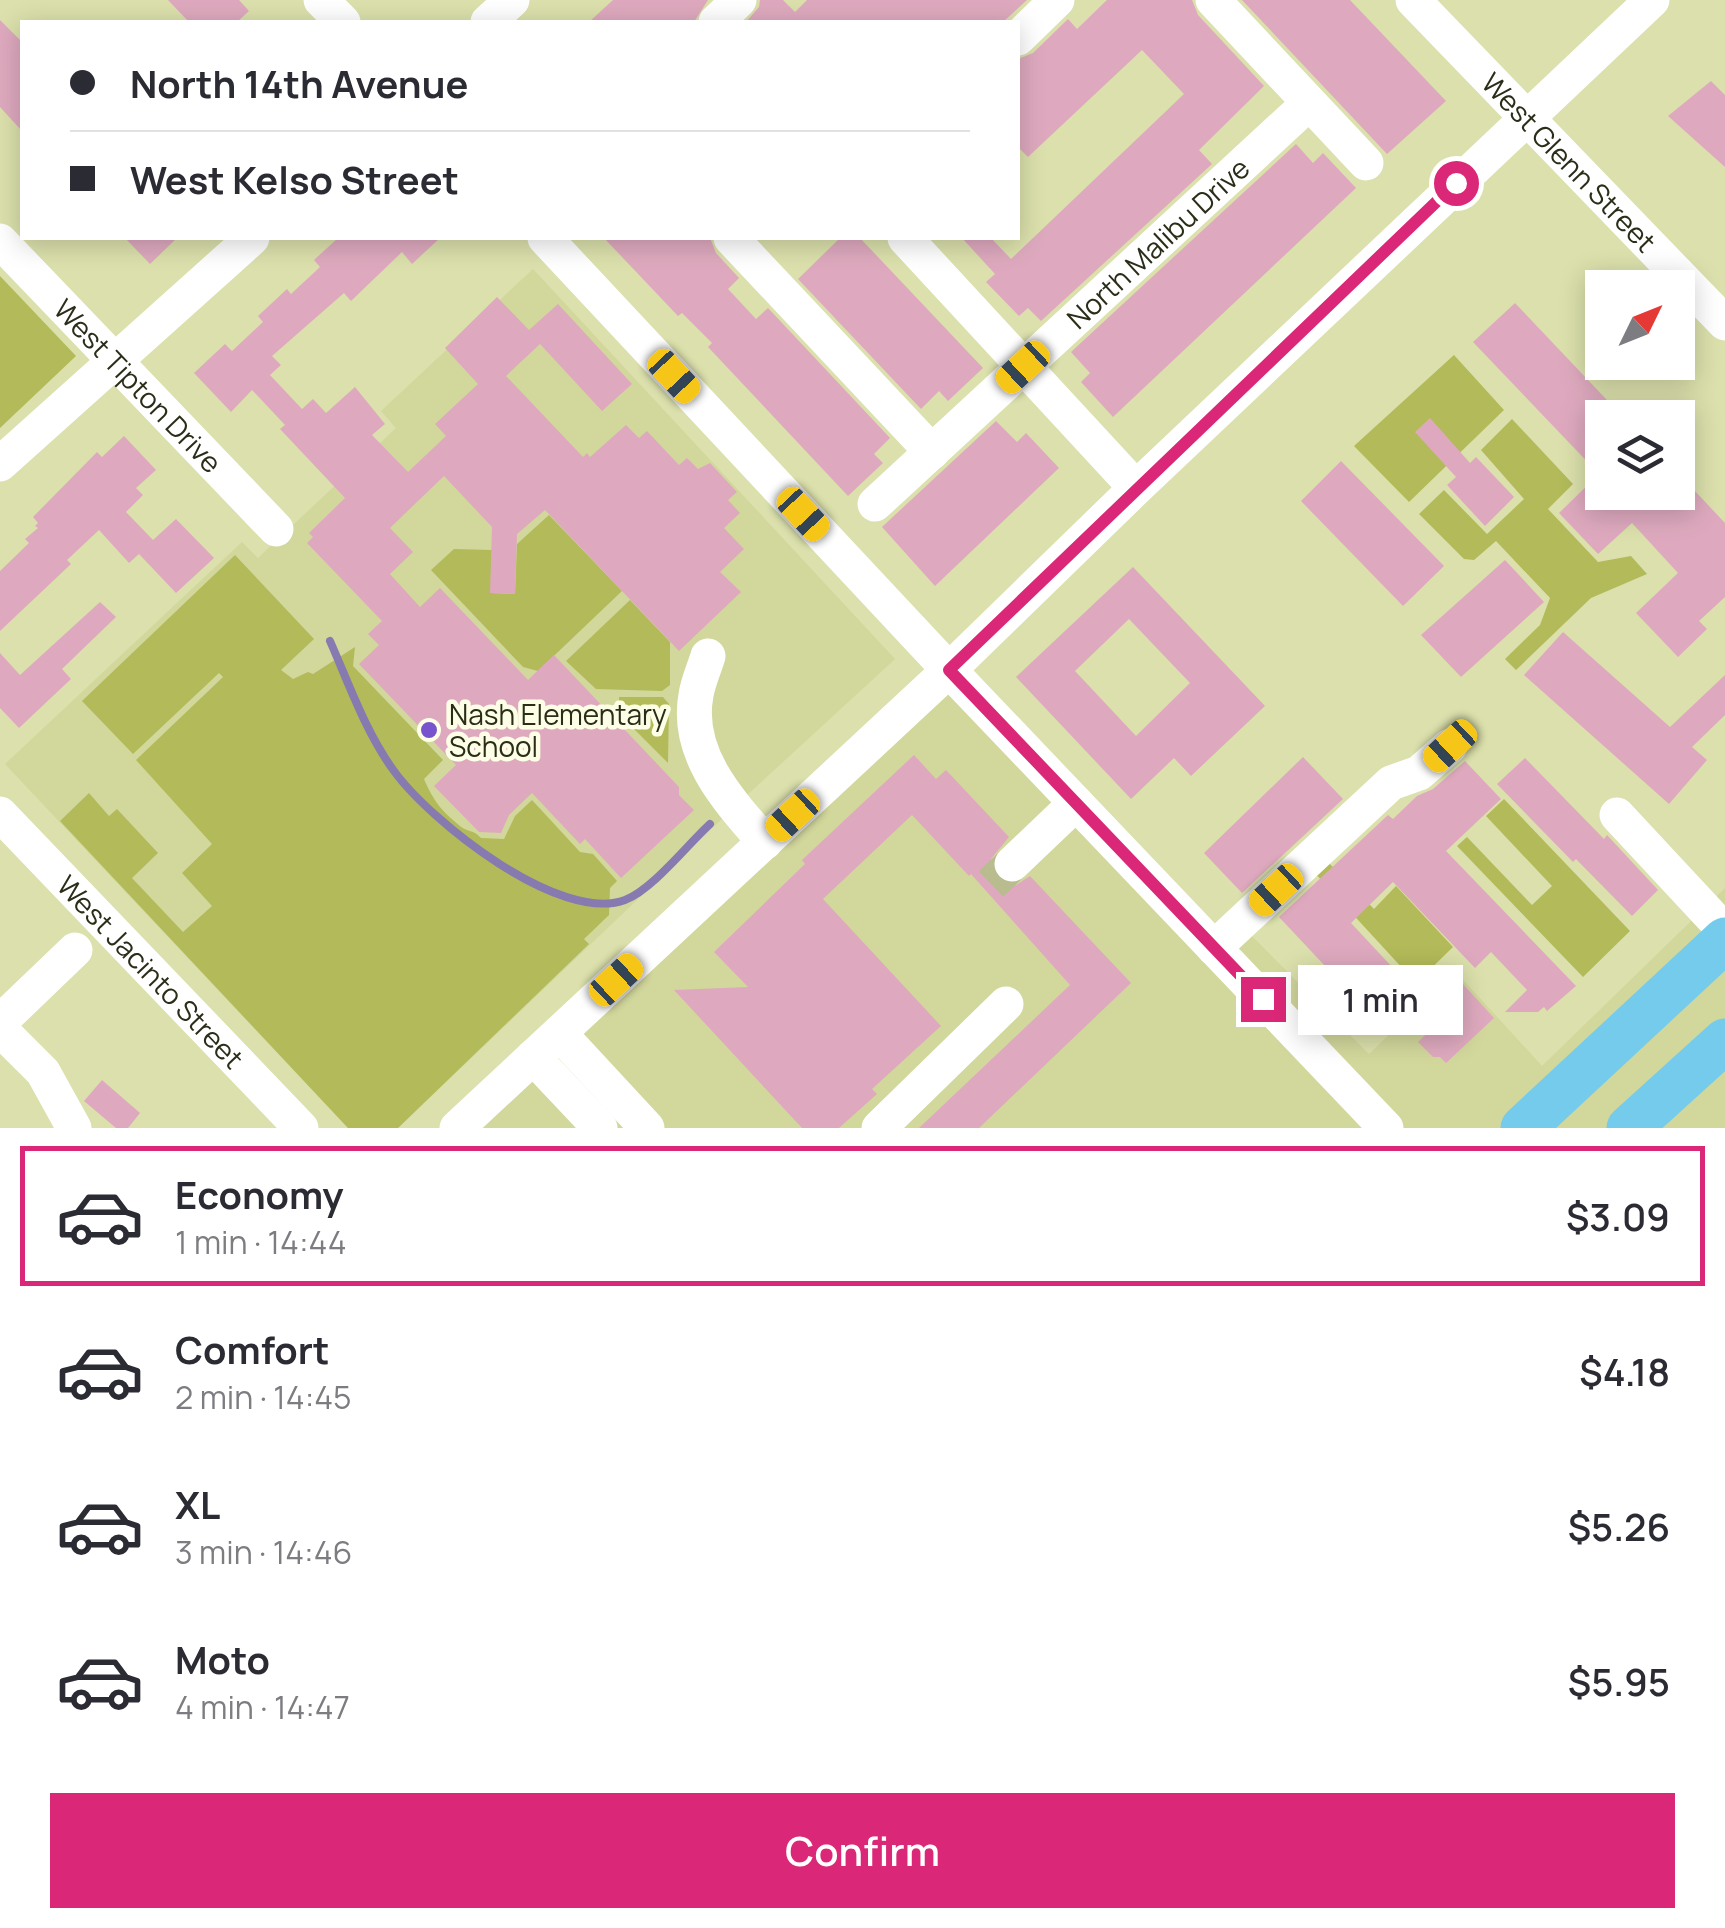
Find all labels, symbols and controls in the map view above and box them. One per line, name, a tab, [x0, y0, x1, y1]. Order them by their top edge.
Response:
text: North 14th Avenue	[130, 57, 468, 109]
street label: West Glenn Street	[1474, 64, 1665, 260]
street label: North Malibu Drive	[1058, 149, 1257, 337]
text: West Kelso Street	[130, 153, 459, 205]
route start	[1434, 161, 1479, 206]
north arrow	[1585, 270, 1695, 380]
map controls	[1585, 270, 1695, 510]
street label: West Tipton Drive	[46, 290, 231, 481]
car	[991, 336, 1055, 398]
car	[643, 344, 705, 408]
button: layers	[1585, 400, 1695, 510]
car	[772, 482, 834, 546]
place label: Nash Elementary School	[449, 695, 667, 765]
car	[1418, 715, 1482, 777]
marker: Nash Elementary School	[418, 719, 440, 741]
car	[761, 784, 825, 846]
car	[1244, 859, 1308, 921]
street label: West Jacinto Street	[49, 866, 253, 1076]
car	[584, 949, 648, 1011]
callout: 1 min	[1298, 964, 1463, 1034]
route end	[1241, 977, 1286, 1022]
text: 1 min	[1342, 978, 1419, 1022]
text: Economy	[175, 1168, 344, 1220]
icon: car	[55, 1171, 145, 1261]
text: $3.09	[1566, 1190, 1670, 1242]
text: 1 min · 14:44	[175, 1220, 347, 1264]
text: Comfort	[175, 1323, 329, 1375]
icon: car	[55, 1326, 145, 1416]
text: $4.18	[1579, 1345, 1670, 1397]
text: 2 min · 14:45	[175, 1375, 352, 1419]
text: XL	[175, 1478, 220, 1530]
icon: car	[55, 1481, 145, 1571]
text: $5.26	[1568, 1500, 1670, 1552]
text: 3 min · 14:46	[175, 1530, 352, 1574]
text: Moto	[175, 1633, 270, 1685]
icon: car	[55, 1636, 145, 1726]
text: $5.95	[1568, 1655, 1670, 1707]
text: 4 min · 14:47	[175, 1685, 350, 1729]
button: Confirm	[50, 1793, 1675, 1908]

